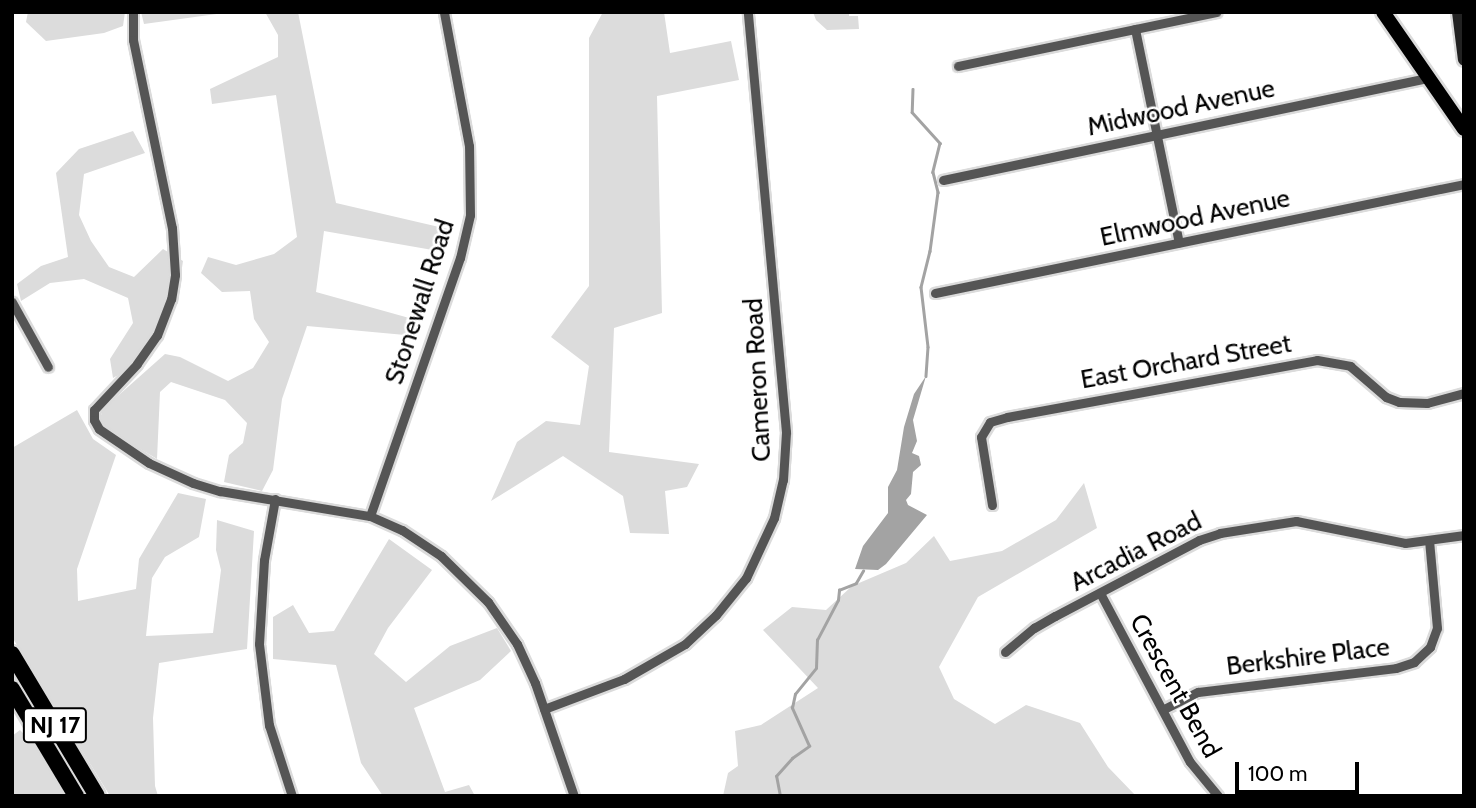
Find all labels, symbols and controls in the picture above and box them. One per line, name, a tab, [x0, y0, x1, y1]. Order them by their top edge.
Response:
street label: Midwood Avenue	[1084, 73, 1278, 143]
street label: Elmwood Avenue	[1097, 183, 1293, 253]
street label: Stonewall Road	[379, 216, 461, 388]
street label: Cameron Road	[738, 298, 778, 462]
street label: East Orchard Street	[1078, 328, 1294, 396]
street label: Arcadia Road	[1065, 506, 1207, 598]
street label: Crescent Bend	[1123, 609, 1227, 763]
street label: Berkshire Place	[1225, 631, 1391, 683]
road number: NJ 17	[22, 704, 88, 746]
scale bar	[1238, 748, 1362, 792]
text: 100 m	[1248, 761, 1307, 786]

